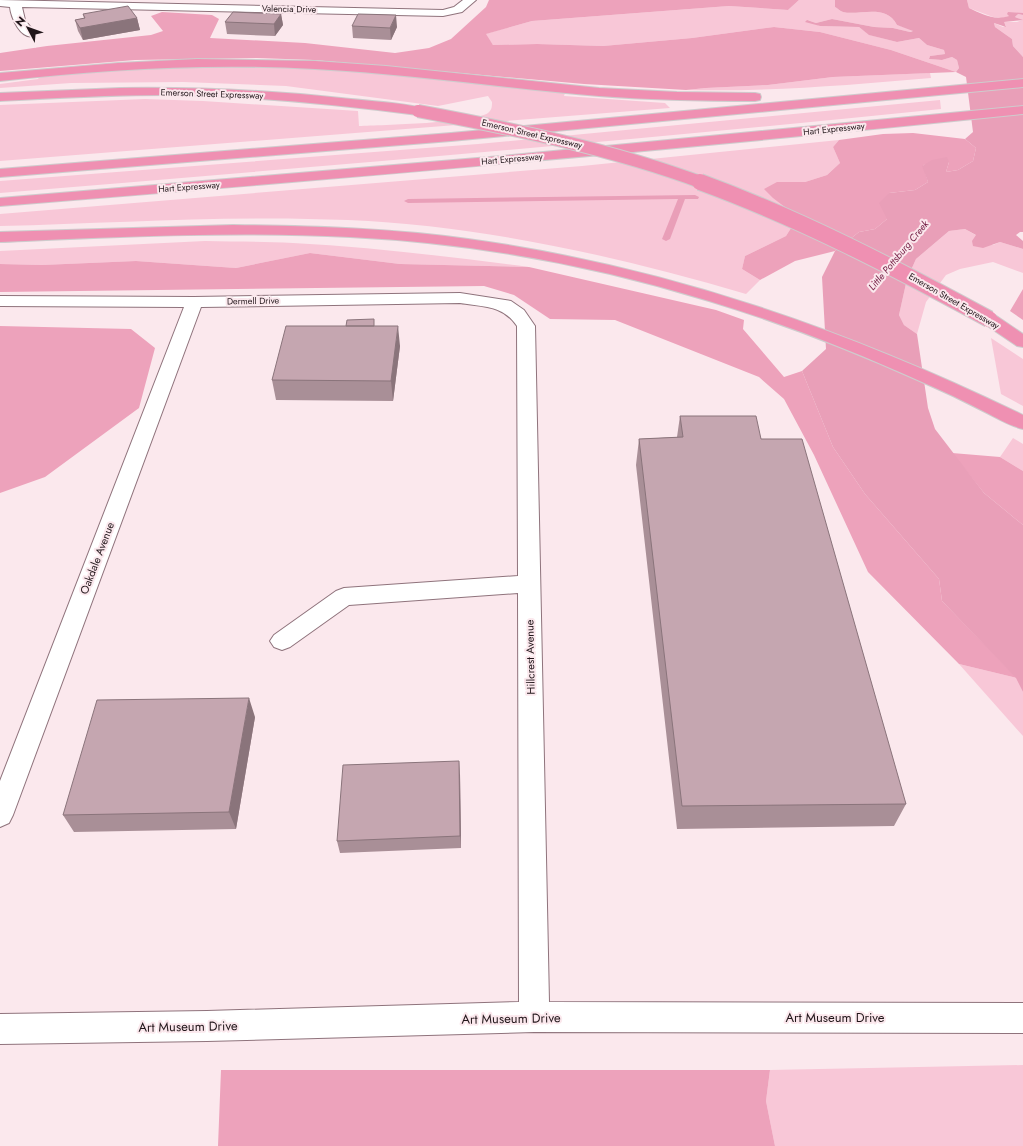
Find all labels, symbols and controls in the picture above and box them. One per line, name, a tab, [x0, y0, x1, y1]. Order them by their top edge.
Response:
street label: Valencia Drive	[262, 2, 317, 15]
north arrow	[8, 8, 48, 48]
text: N	[12, 13, 29, 30]
street label: Emerson Street Expressway	[160, 85, 264, 102]
street label: Emerson Street Expressway	[481, 116, 584, 151]
street label: Hart Expressway	[803, 119, 865, 138]
street label: Hart Expressway	[481, 149, 543, 168]
street label: Hart Expressway	[158, 178, 220, 195]
water label: Little Pottsburg Creek	[865, 217, 933, 294]
street label: Emerson Street Expressway	[906, 269, 1002, 332]
street label: Dermell Drive	[227, 294, 280, 307]
street label: Oakdale Avenue	[76, 519, 118, 596]
street label: Hillcrest Avenue	[521, 619, 539, 695]
street label: Art Museum Drive	[461, 1008, 561, 1029]
street label: Art Museum Drive	[785, 1008, 885, 1027]
street label: Art Museum Drive	[138, 1016, 238, 1037]

